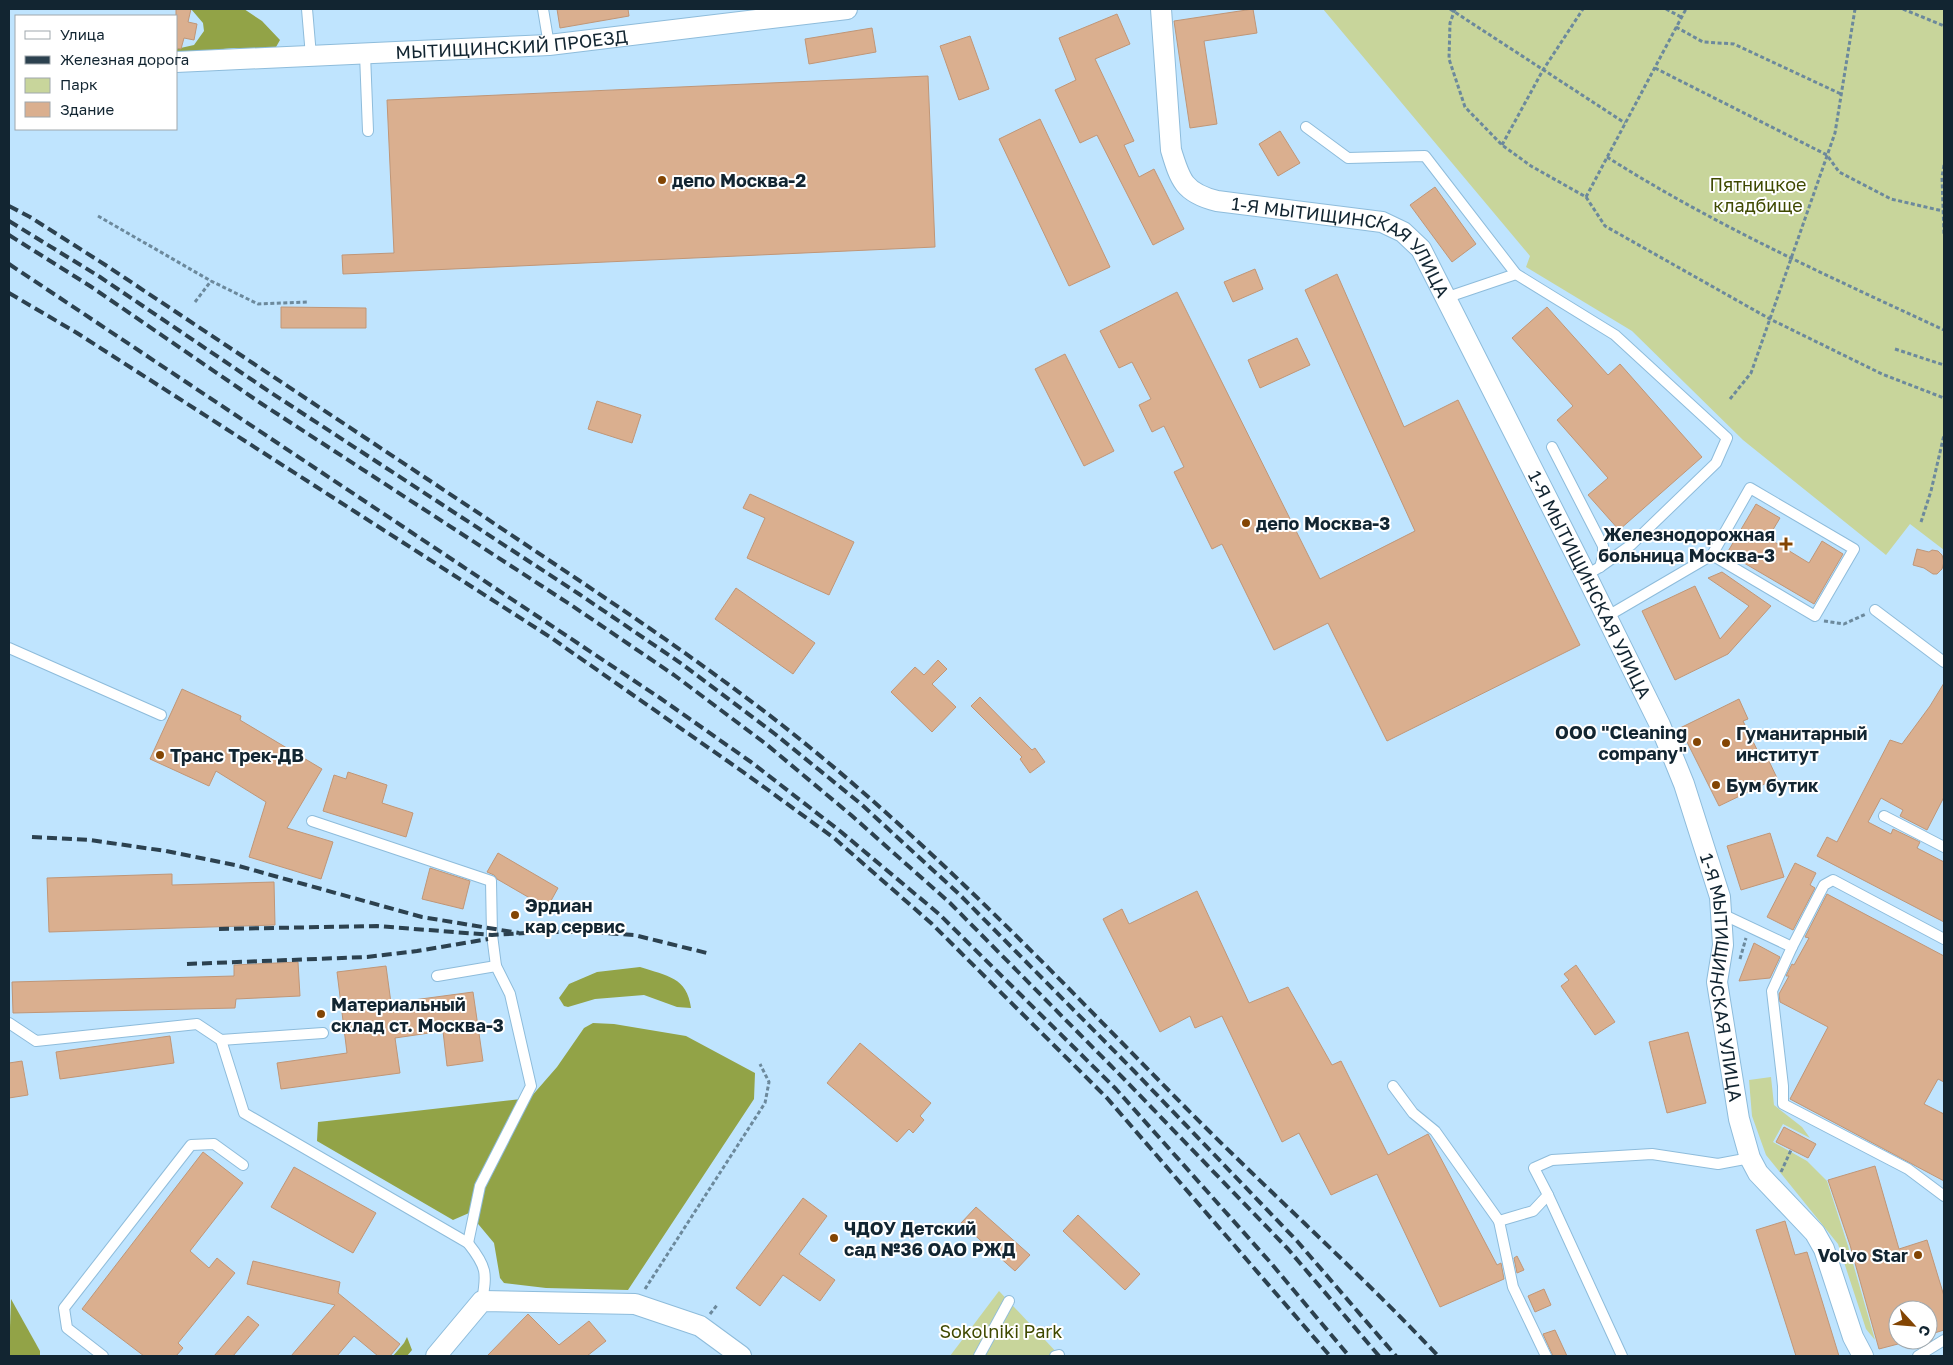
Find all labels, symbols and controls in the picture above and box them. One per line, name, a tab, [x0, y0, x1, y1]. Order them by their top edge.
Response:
legend	[15, 15, 178, 130]
text: Улица	[60, 25, 105, 43]
street label: МЫТИЩИНСКИЙ ПРОЕЗД	[395, 25, 629, 63]
text: Железная дорога	[60, 50, 189, 68]
text: Парк	[60, 75, 98, 93]
text: Здание	[60, 100, 114, 118]
place label: депо Москва-2	[672, 169, 806, 191]
park label: Пятницкое кладбище	[1710, 173, 1806, 216]
marker: депо Москва-2	[656, 174, 668, 186]
street label: 1-Я МЫТИЩИНСКАЯ УЛИЦА	[1230, 192, 1455, 301]
street label: 1-Я МЫТИЩИНСКАЯ УЛИЦА	[1524, 467, 1656, 702]
place label: депо Москва-3	[1256, 512, 1390, 534]
marker: депо Москва-3	[1240, 517, 1252, 529]
place label: Железнодорожная больница Москва-3	[1598, 523, 1775, 566]
marker: Железнодорожная больница Москва-3	[1779, 537, 1793, 551]
place label: ООО "Cleaning company"	[1555, 721, 1687, 764]
place label: Гуманитарный институт	[1736, 722, 1868, 765]
marker: ООО "Cleaning company"	[1691, 736, 1703, 748]
marker: Гуманитарный институт	[1720, 737, 1732, 749]
place label: Транс Трек-ДВ	[170, 744, 304, 766]
marker: Транс Трек-ДВ	[154, 749, 166, 761]
place label: Бум бутик	[1726, 774, 1819, 796]
marker: Бум бутик	[1710, 779, 1722, 791]
street label: 1-Я МЫТИЩИНСКАЯ УЛИЦА	[1696, 850, 1747, 1103]
place label: Эрдиан кар сервис	[525, 894, 625, 937]
marker: Эрдиан кар сервис	[509, 909, 521, 921]
place label: Материальный склад ст. Москва-3	[331, 993, 504, 1036]
marker: Материальный склад ст. Москва-3	[315, 1008, 327, 1020]
place label: ЧДОУ Детский сад №36 ОАО РЖД	[844, 1217, 1016, 1260]
marker: ЧДОУ Детский сад №36 ОАО РЖД	[828, 1232, 840, 1244]
place label: Volvo Star	[1818, 1244, 1908, 1266]
marker: Volvo Star	[1912, 1249, 1924, 1261]
north arrow	[1888, 1300, 1938, 1350]
park label: Sokolniki Park	[939, 1320, 1063, 1342]
text: С	[1915, 1323, 1935, 1339]

